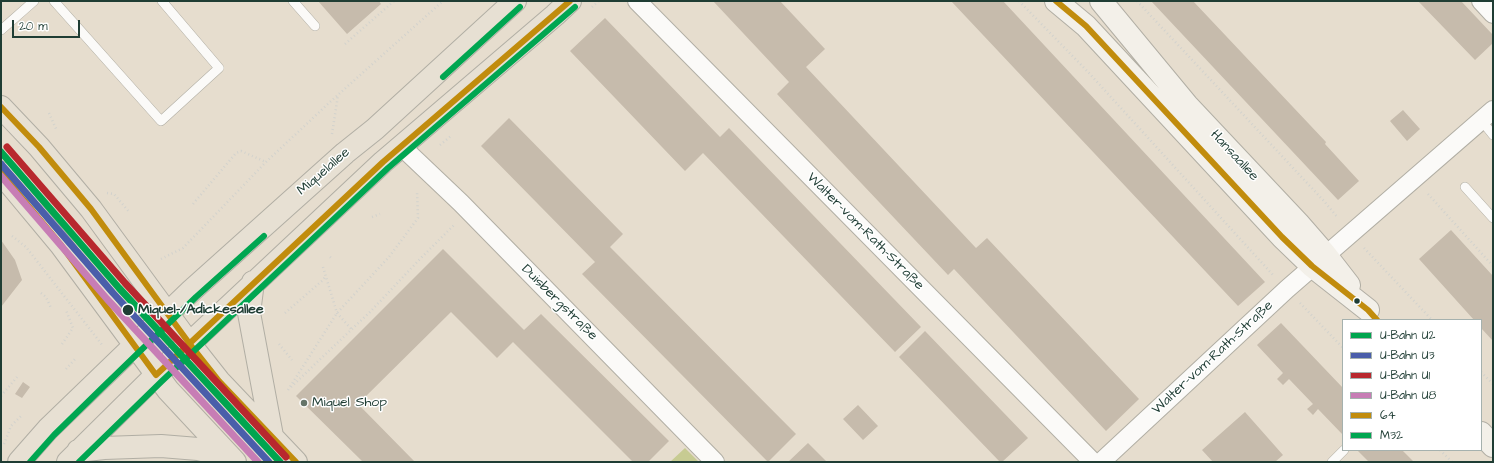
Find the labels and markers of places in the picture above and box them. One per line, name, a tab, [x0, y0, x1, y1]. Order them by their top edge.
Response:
unlabelled marker	[1352, 296, 1362, 306]
place label: Miquel-/Adickesallee	[138, 302, 263, 318]
marker: Miquel-/Adickesallee	[121, 303, 135, 317]
place label: Miquel Shop	[312, 395, 387, 411]
marker: Miquel Shop	[299, 398, 309, 408]

